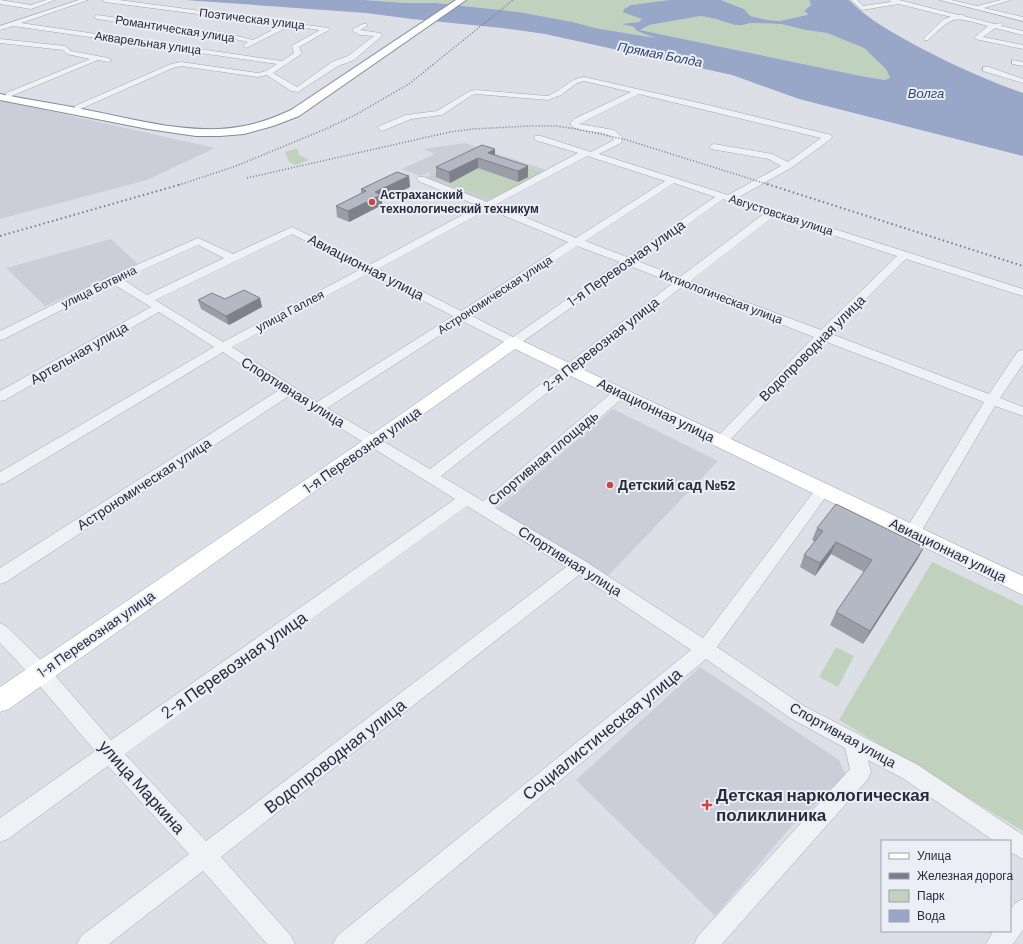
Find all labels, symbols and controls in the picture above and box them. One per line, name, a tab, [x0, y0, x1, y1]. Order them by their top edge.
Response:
street label: Поэтическая улица	[198, 5, 306, 32]
street label: Романтическая улица	[114, 12, 236, 45]
street label: Акварельная улица	[94, 28, 203, 57]
water label: Прямая Болда	[616, 38, 704, 70]
water label: Волга	[908, 85, 944, 101]
place label: Астраханский технологический техникум	[380, 187, 539, 216]
street label: Августовская улица	[727, 191, 836, 239]
marker: Астраханский технологический техникум	[367, 197, 377, 207]
street label: 1-я Перевозная улица	[564, 215, 688, 310]
street label: Авиационная улица	[305, 230, 427, 303]
street label: Астрономическая улица	[434, 252, 555, 337]
street label: улица Ботвина	[59, 262, 139, 311]
street label: Ихтиологическая улица	[657, 266, 785, 327]
street label: улица Галлея	[253, 286, 326, 335]
street label: Водопроводная улица	[755, 291, 868, 404]
street label: 2-я Перевозная улица	[539, 293, 662, 394]
street label: Артельная улица	[27, 318, 131, 387]
street label: Спортивная улица	[238, 353, 348, 430]
street label: Авиационная улица	[595, 374, 718, 445]
street label: 1-я Перевозная улица	[300, 402, 424, 497]
street label: Спортивная площадь	[484, 406, 601, 509]
street label: Астрономическая улица	[73, 434, 214, 533]
place label: Детский сад №52	[618, 476, 736, 493]
marker: Детский сад №52	[605, 480, 615, 490]
street label: Авиационная улица	[887, 514, 1010, 585]
street label: Спортивная улица	[515, 522, 625, 599]
street label: 1-я Перевозная улица	[34, 586, 158, 681]
street label: 2-я Перевозная улица	[157, 606, 310, 722]
street label: Социалистическая улица	[518, 662, 685, 804]
street label: Водопроводная улица	[260, 693, 409, 817]
street label: Спортивная улица	[787, 698, 900, 771]
street label: улица Маркина	[95, 735, 190, 838]
place label: Детская наркологическая поликлиника	[716, 784, 930, 824]
marker: Детская наркологическая поликлиника	[701, 799, 713, 811]
legend	[881, 840, 1011, 932]
text: Улица	[917, 848, 951, 863]
text: Железная дорога	[917, 868, 1013, 883]
text: Парк	[917, 888, 945, 903]
text: Вода	[917, 908, 945, 923]

